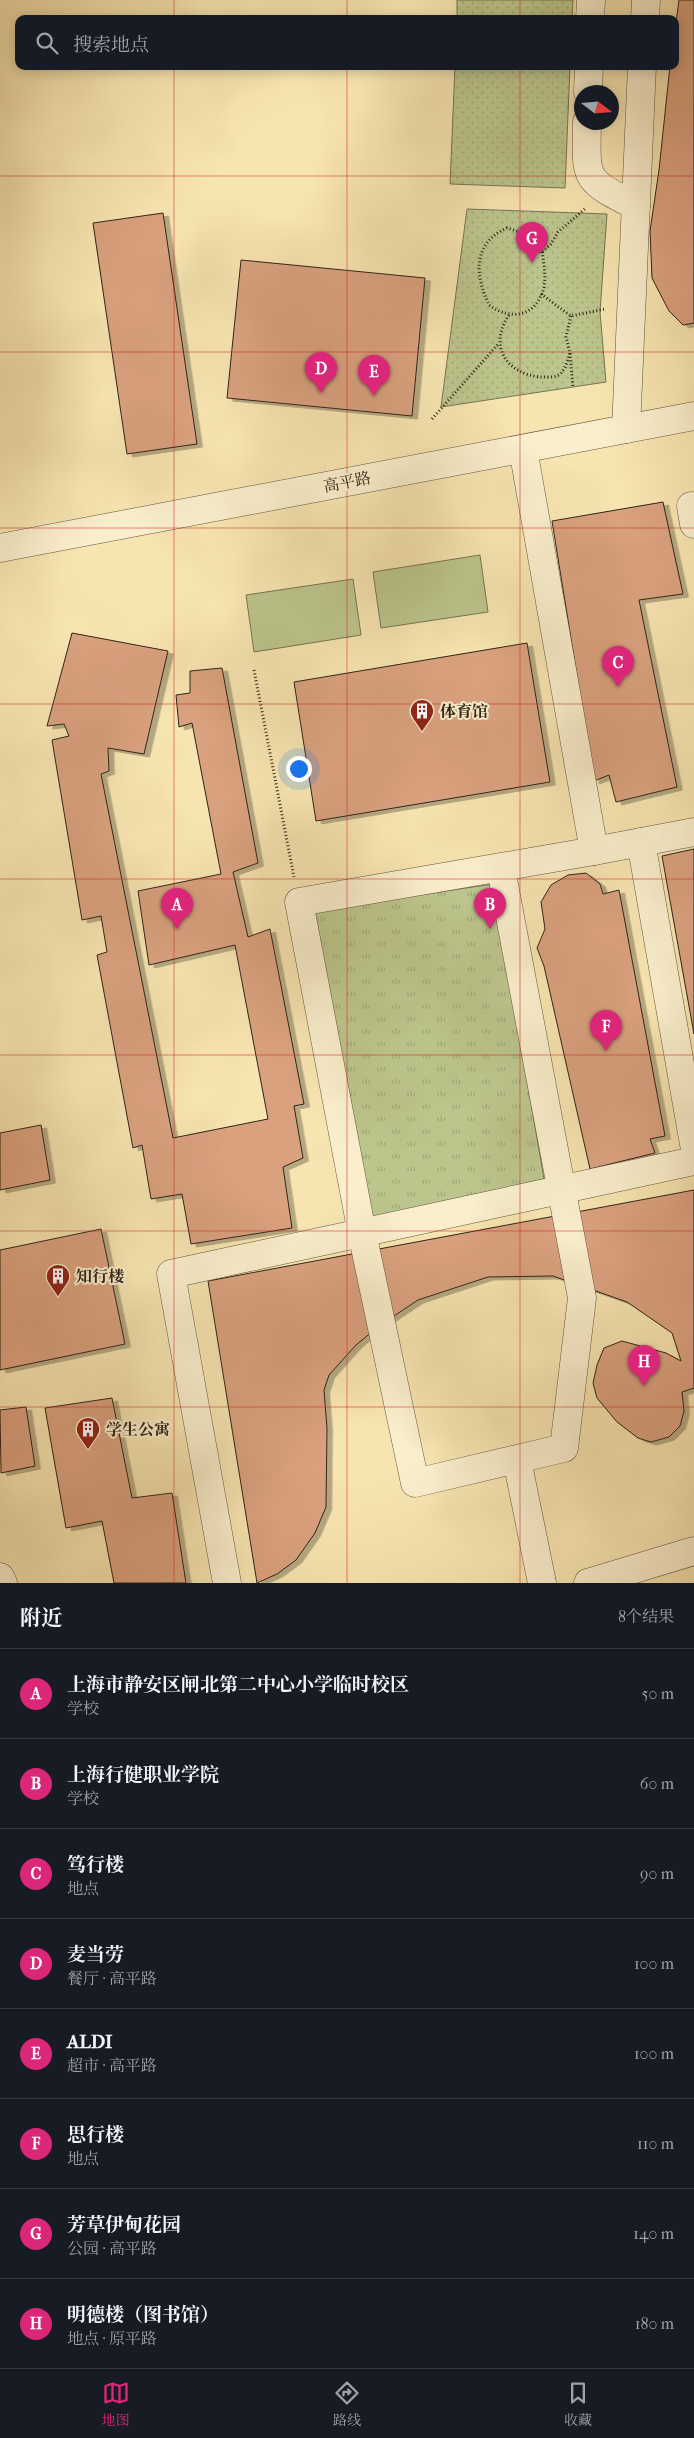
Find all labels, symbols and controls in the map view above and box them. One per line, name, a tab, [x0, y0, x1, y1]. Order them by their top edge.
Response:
search box	[15, 15, 679, 70]
icon: search	[33, 29, 61, 57]
text: 搜索地点	[73, 34, 149, 56]
north arrow	[574, 85, 619, 130]
pin: G	[516, 222, 548, 263]
pin: D	[305, 352, 337, 393]
pin: E	[358, 355, 390, 396]
street label: 高平路	[322, 468, 372, 496]
pin: C	[602, 646, 634, 687]
building icon: 体育馆	[409, 698, 435, 732]
place label: 体育馆	[440, 702, 488, 721]
your location	[286, 756, 312, 782]
pin: A	[161, 888, 193, 929]
pin: B	[474, 888, 506, 929]
pin: F	[590, 1010, 622, 1051]
building icon: 知行楼	[45, 1263, 71, 1297]
place label: 知行楼	[76, 1267, 124, 1286]
pin: H	[628, 1345, 660, 1386]
building icon: 学生公寓	[75, 1416, 101, 1450]
place label: 学生公寓	[106, 1420, 170, 1439]
text: 附近	[20, 1606, 62, 1630]
text: 8个结果	[618, 1607, 674, 1626]
text: 上海市静安区闸北第二中心小学临时校区	[67, 1674, 409, 1696]
text: A	[31, 1684, 41, 1703]
text: 50 m	[642, 1684, 674, 1703]
text: 学校	[67, 1699, 99, 1718]
text: 上海行健职业学院	[67, 1764, 219, 1786]
text: B	[31, 1774, 41, 1793]
text: 60 m	[640, 1774, 674, 1793]
text: 学校	[67, 1789, 99, 1808]
text: 笃行楼	[67, 1854, 124, 1876]
text: C	[31, 1864, 41, 1883]
text: 90 m	[640, 1864, 674, 1883]
text: 地点	[67, 1879, 99, 1898]
text: 麦当劳	[67, 1944, 124, 1966]
text: D	[30, 1954, 42, 1973]
text: 100 m	[634, 1954, 674, 1973]
text: 餐厅 · 高平路	[67, 1969, 157, 1988]
text: ALDI	[67, 2031, 112, 2053]
text: E	[31, 2044, 41, 2063]
text: 100 m	[634, 2044, 674, 2063]
text: 超市 · 高平路	[67, 2056, 157, 2075]
text: 思行楼	[67, 2124, 124, 2146]
text: F	[32, 2134, 40, 2153]
text: 110 m	[637, 2134, 674, 2153]
text: 地点	[67, 2149, 99, 2168]
text: 芳草伊甸花园	[67, 2214, 181, 2236]
text: G	[30, 2224, 42, 2243]
text: 140 m	[633, 2224, 674, 2243]
text: 公园 · 高平路	[67, 2239, 157, 2258]
text: 明德楼（图书馆）	[67, 2304, 219, 2326]
text: H	[30, 2314, 42, 2333]
text: 180 m	[635, 2314, 674, 2333]
text: 地点 · 原平路	[67, 2329, 157, 2348]
tab: 地图	[102, 2379, 130, 2429]
tab: 路线	[333, 2379, 361, 2429]
tab: 收藏	[564, 2379, 592, 2429]

